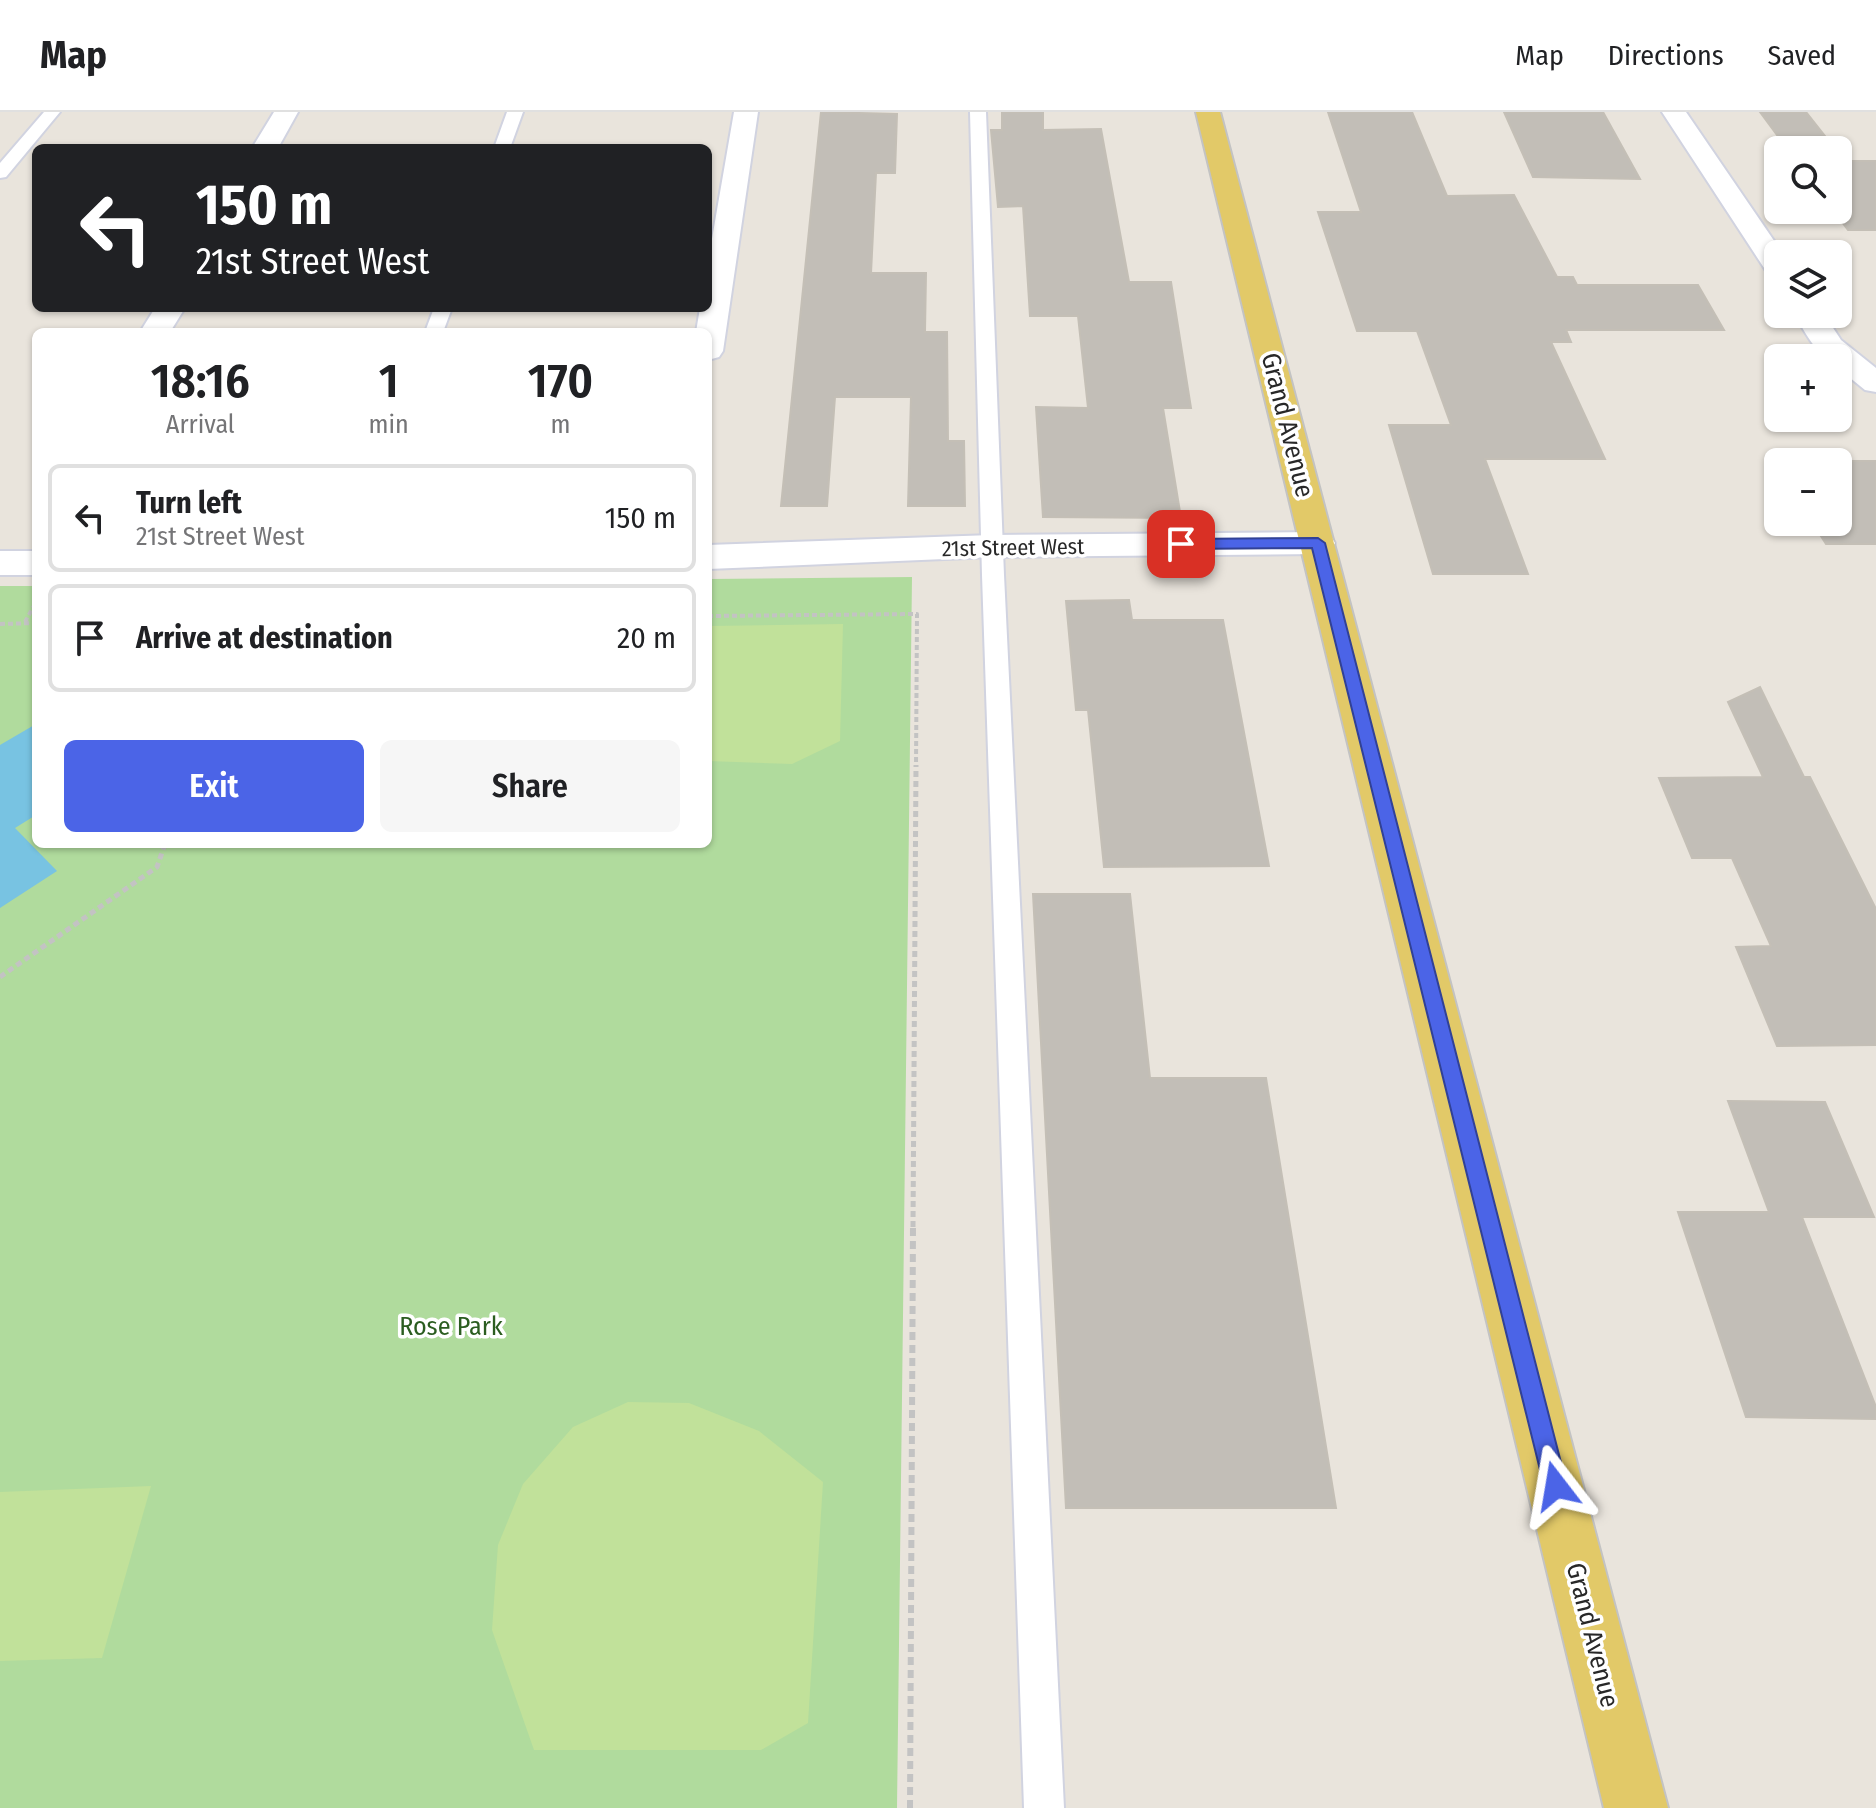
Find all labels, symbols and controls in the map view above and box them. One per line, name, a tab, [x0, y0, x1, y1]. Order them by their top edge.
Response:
text: Map	[40, 32, 107, 78]
text: Map	[1515, 39, 1564, 72]
text: Directions	[1608, 39, 1724, 72]
text: Saved	[1768, 39, 1836, 72]
map controls	[1764, 136, 1852, 536]
button: search	[1764, 136, 1852, 224]
text: 150 m	[196, 172, 332, 239]
icon: left	[64, 176, 168, 280]
text: 21st Street West	[196, 240, 429, 284]
button: layers	[1764, 240, 1852, 328]
button: +	[1764, 344, 1852, 432]
street label: Grand Avenue	[1255, 350, 1320, 501]
text: 18:16	[151, 352, 250, 410]
text: 1	[379, 352, 399, 410]
text: 170	[528, 352, 593, 410]
text: Arrival	[166, 409, 235, 440]
text: min	[369, 409, 409, 440]
text: m	[550, 409, 570, 440]
button: −	[1764, 448, 1852, 536]
text: Turn left	[136, 485, 242, 521]
icon: left	[68, 496, 112, 540]
text: 150 m	[605, 500, 676, 536]
pin	[1147, 510, 1215, 578]
text: 21st Street West	[136, 521, 304, 552]
icon: arrive	[1159, 522, 1203, 566]
street label: 21st Street West	[942, 533, 1085, 562]
icon: arrive	[68, 616, 112, 660]
text: Arrive at destination	[136, 620, 393, 656]
text: 20 m	[617, 620, 676, 656]
button: Exit	[64, 740, 364, 832]
button: Share	[380, 740, 680, 832]
park label: Rose Park	[399, 1311, 504, 1342]
position arrow	[1514, 1444, 1598, 1528]
street label: Grand Avenue	[1560, 1560, 1625, 1711]

